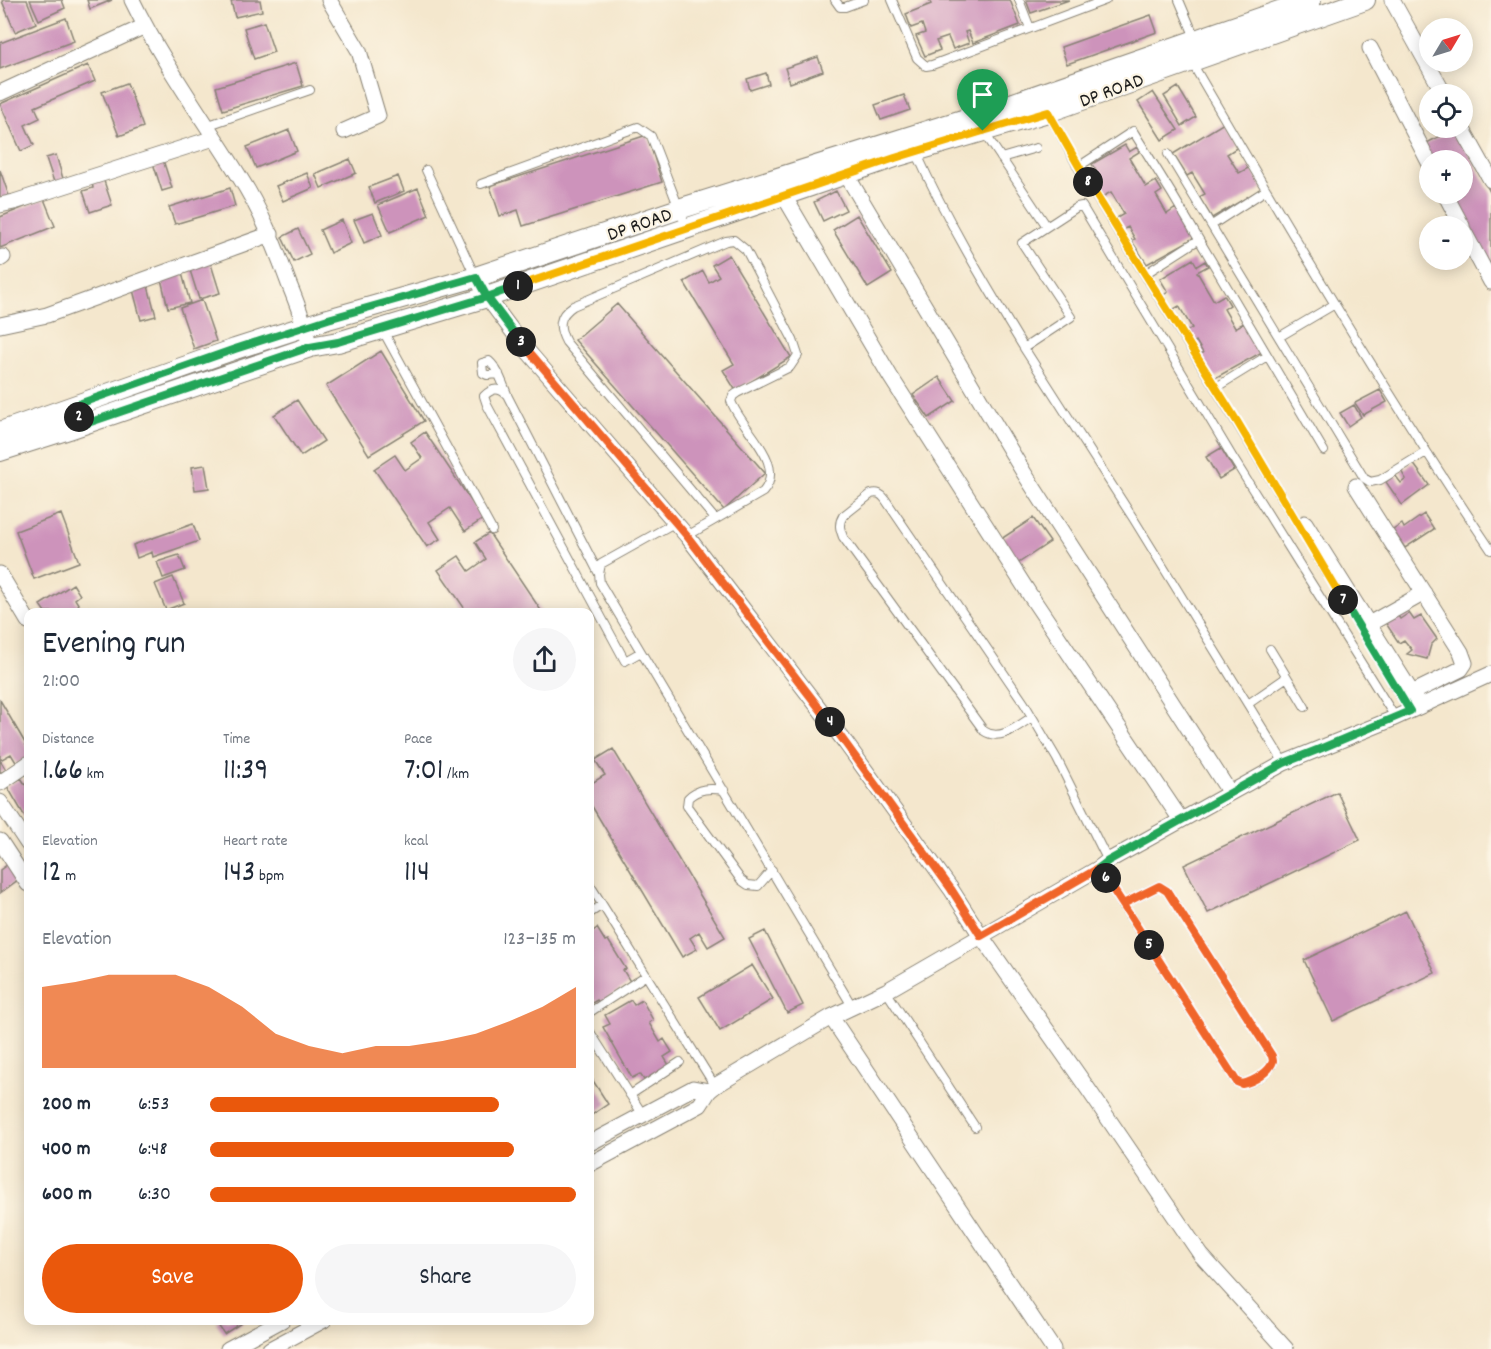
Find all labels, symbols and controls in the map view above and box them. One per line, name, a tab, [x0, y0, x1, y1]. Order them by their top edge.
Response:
north arrow	[1419, 18, 1473, 72]
map controls	[1419, 18, 1473, 270]
street label: DP ROAD	[1076, 67, 1148, 116]
pin	[957, 69, 1008, 131]
icon: arrive	[966, 78, 999, 111]
button: locate	[1419, 84, 1473, 138]
button: +	[1419, 150, 1473, 204]
pin: 8	[1073, 167, 1103, 197]
text: 8	[1085, 170, 1091, 193]
street label: DP ROAD	[604, 202, 676, 250]
button: −	[1419, 216, 1473, 270]
pin: 1	[503, 271, 533, 301]
text: 1	[516, 274, 520, 297]
pin: 3	[506, 327, 536, 357]
text: 3	[517, 330, 525, 353]
pin: 2	[64, 402, 94, 432]
text: 2	[76, 405, 83, 428]
pin: 7	[1328, 585, 1358, 615]
text: 7	[1340, 588, 1346, 611]
text: Evening run	[42, 622, 186, 669]
button: share	[513, 628, 576, 691]
text: 21:00	[42, 668, 80, 696]
pin: 4	[815, 707, 845, 737]
text: 4	[827, 710, 833, 733]
text: Distance	[42, 728, 94, 751]
text: Time	[223, 728, 250, 751]
text: Pace	[404, 728, 432, 751]
text: 1.66	[42, 751, 83, 794]
text: 11:39	[223, 751, 268, 794]
text: 7:01	[404, 751, 443, 794]
text: km	[83, 763, 104, 786]
text: /km	[443, 763, 469, 786]
text: Elevation	[42, 830, 98, 853]
text: Heart rate	[223, 830, 288, 853]
text: kcal	[404, 830, 428, 853]
text: 12	[42, 853, 62, 896]
text: 143	[223, 853, 255, 896]
text: 114	[404, 853, 430, 896]
pin: 6	[1091, 863, 1121, 893]
text: m	[62, 865, 76, 888]
text: bpm	[255, 865, 284, 888]
text: 6	[1102, 866, 1110, 889]
text: Elevation	[42, 926, 112, 954]
text: 123–135 m	[503, 926, 576, 954]
pin: 5	[1134, 930, 1164, 960]
text: 5	[1145, 933, 1153, 956]
text: 200 m	[42, 1091, 91, 1119]
text: 6:53	[138, 1091, 169, 1119]
text: 400 m	[42, 1136, 90, 1164]
text: 6:48	[138, 1136, 167, 1164]
text: 600 m	[42, 1181, 92, 1209]
text: 6:30	[138, 1181, 171, 1209]
button: Save	[42, 1244, 303, 1313]
button: Share	[315, 1244, 576, 1313]

